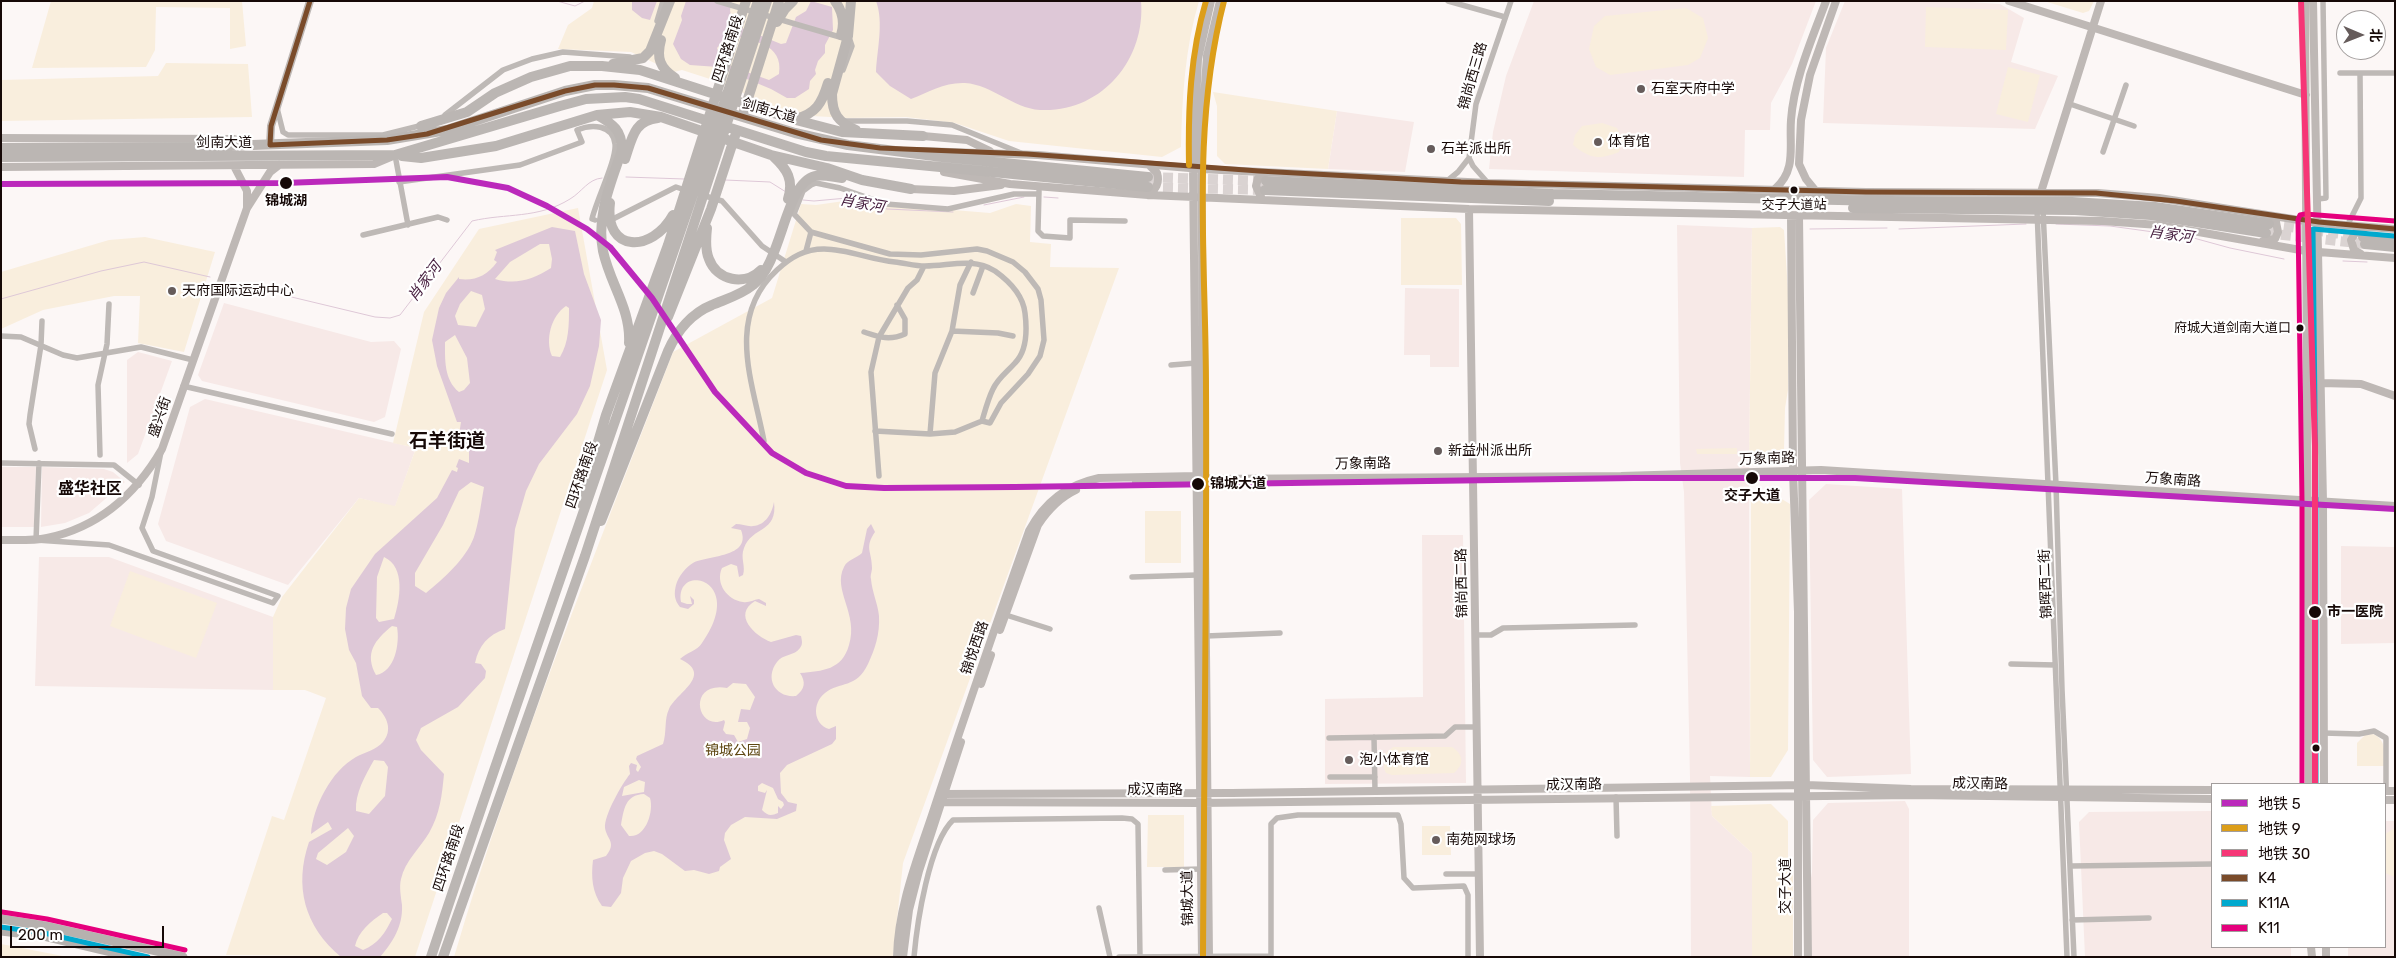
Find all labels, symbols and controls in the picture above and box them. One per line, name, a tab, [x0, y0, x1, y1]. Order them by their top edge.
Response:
north arrow	[2336, 10, 2386, 60]
street label: 四环路南段	[709, 13, 747, 85]
text: 北	[2367, 28, 2384, 42]
street label: 锦尚西三路	[1455, 40, 1491, 112]
place label: 石室天府中学	[1651, 81, 1735, 97]
marker: 石室天府中学	[1635, 83, 1647, 95]
street label: 剑南大道	[740, 95, 798, 127]
place label: 体育馆	[1608, 134, 1650, 150]
street label: 剑南大道	[196, 135, 252, 151]
marker: 体育馆	[1592, 136, 1604, 148]
place label: 石羊派出所	[1441, 141, 1511, 157]
marker: 石羊派出所	[1425, 143, 1437, 155]
marker: 锦城湖	[278, 175, 294, 191]
marker: 交子大道站	[1789, 185, 1799, 195]
water label: 肖家河	[838, 191, 886, 217]
place label: 锦城湖	[265, 193, 307, 209]
place label: 交子大道站	[1762, 197, 1826, 213]
water label: 肖家河	[2147, 223, 2195, 247]
water label: 肖家河	[404, 259, 446, 305]
place label: 天府国际运动中心	[182, 283, 294, 299]
marker: 天府国际运动中心	[166, 285, 178, 297]
place label: 府城大道剑南大道口	[2174, 320, 2291, 336]
marker: 府城大道剑南大道口	[2295, 323, 2305, 333]
street label: 盛兴街	[145, 394, 175, 440]
district label: 石羊街道	[409, 431, 485, 453]
street label: 四环路南段	[563, 439, 601, 511]
place label: 新益州派出所	[1448, 443, 1532, 459]
marker: 新益州派出所	[1432, 445, 1444, 457]
street label: 万象南路	[1739, 450, 1795, 468]
street label: 万象南路	[1335, 455, 1391, 473]
marker: 交子大道	[1744, 470, 1760, 486]
street label: 万象南路	[2144, 470, 2202, 490]
marker: 锦城大道	[1190, 476, 1206, 492]
place label: 锦城大道	[1210, 476, 1266, 492]
district label: 盛华社区	[58, 479, 122, 499]
place label: 交子大道	[1724, 488, 1780, 504]
street label: 锦尚西二路	[1453, 548, 1471, 618]
street label: 锦晖西二街	[2036, 549, 2056, 619]
marker: 市一医院	[2307, 604, 2323, 620]
place label: 市一医院	[2327, 604, 2383, 620]
street label: 锦悦西路	[958, 619, 992, 677]
park label: 锦城公园	[705, 743, 761, 759]
unlabelled marker	[2311, 743, 2321, 753]
place label: 泡小体育馆	[1359, 752, 1429, 768]
marker: 泡小体育馆	[1343, 754, 1355, 766]
street label: 成汉南路	[1952, 775, 2008, 793]
street label: 成汉南路	[1546, 776, 1602, 794]
street label: 成汉南路	[1127, 782, 1183, 798]
legend	[2211, 783, 2386, 948]
text: 地铁 5	[2258, 795, 2301, 813]
text: 地铁 9	[2258, 820, 2301, 838]
street label: 四环路南段	[430, 822, 468, 894]
place label: 南苑网球场	[1446, 832, 1516, 848]
marker: 南苑网球场	[1430, 834, 1442, 846]
text: 地铁 30	[2258, 845, 2310, 863]
street label: 交子大道	[1778, 858, 1794, 914]
text: K4	[2258, 869, 2276, 887]
street label: 锦城大道	[1179, 870, 1197, 926]
text: K11A	[2258, 894, 2290, 912]
scale bar	[12, 916, 166, 948]
text: K11	[2258, 919, 2280, 937]
text: 200 m	[18, 926, 63, 944]

